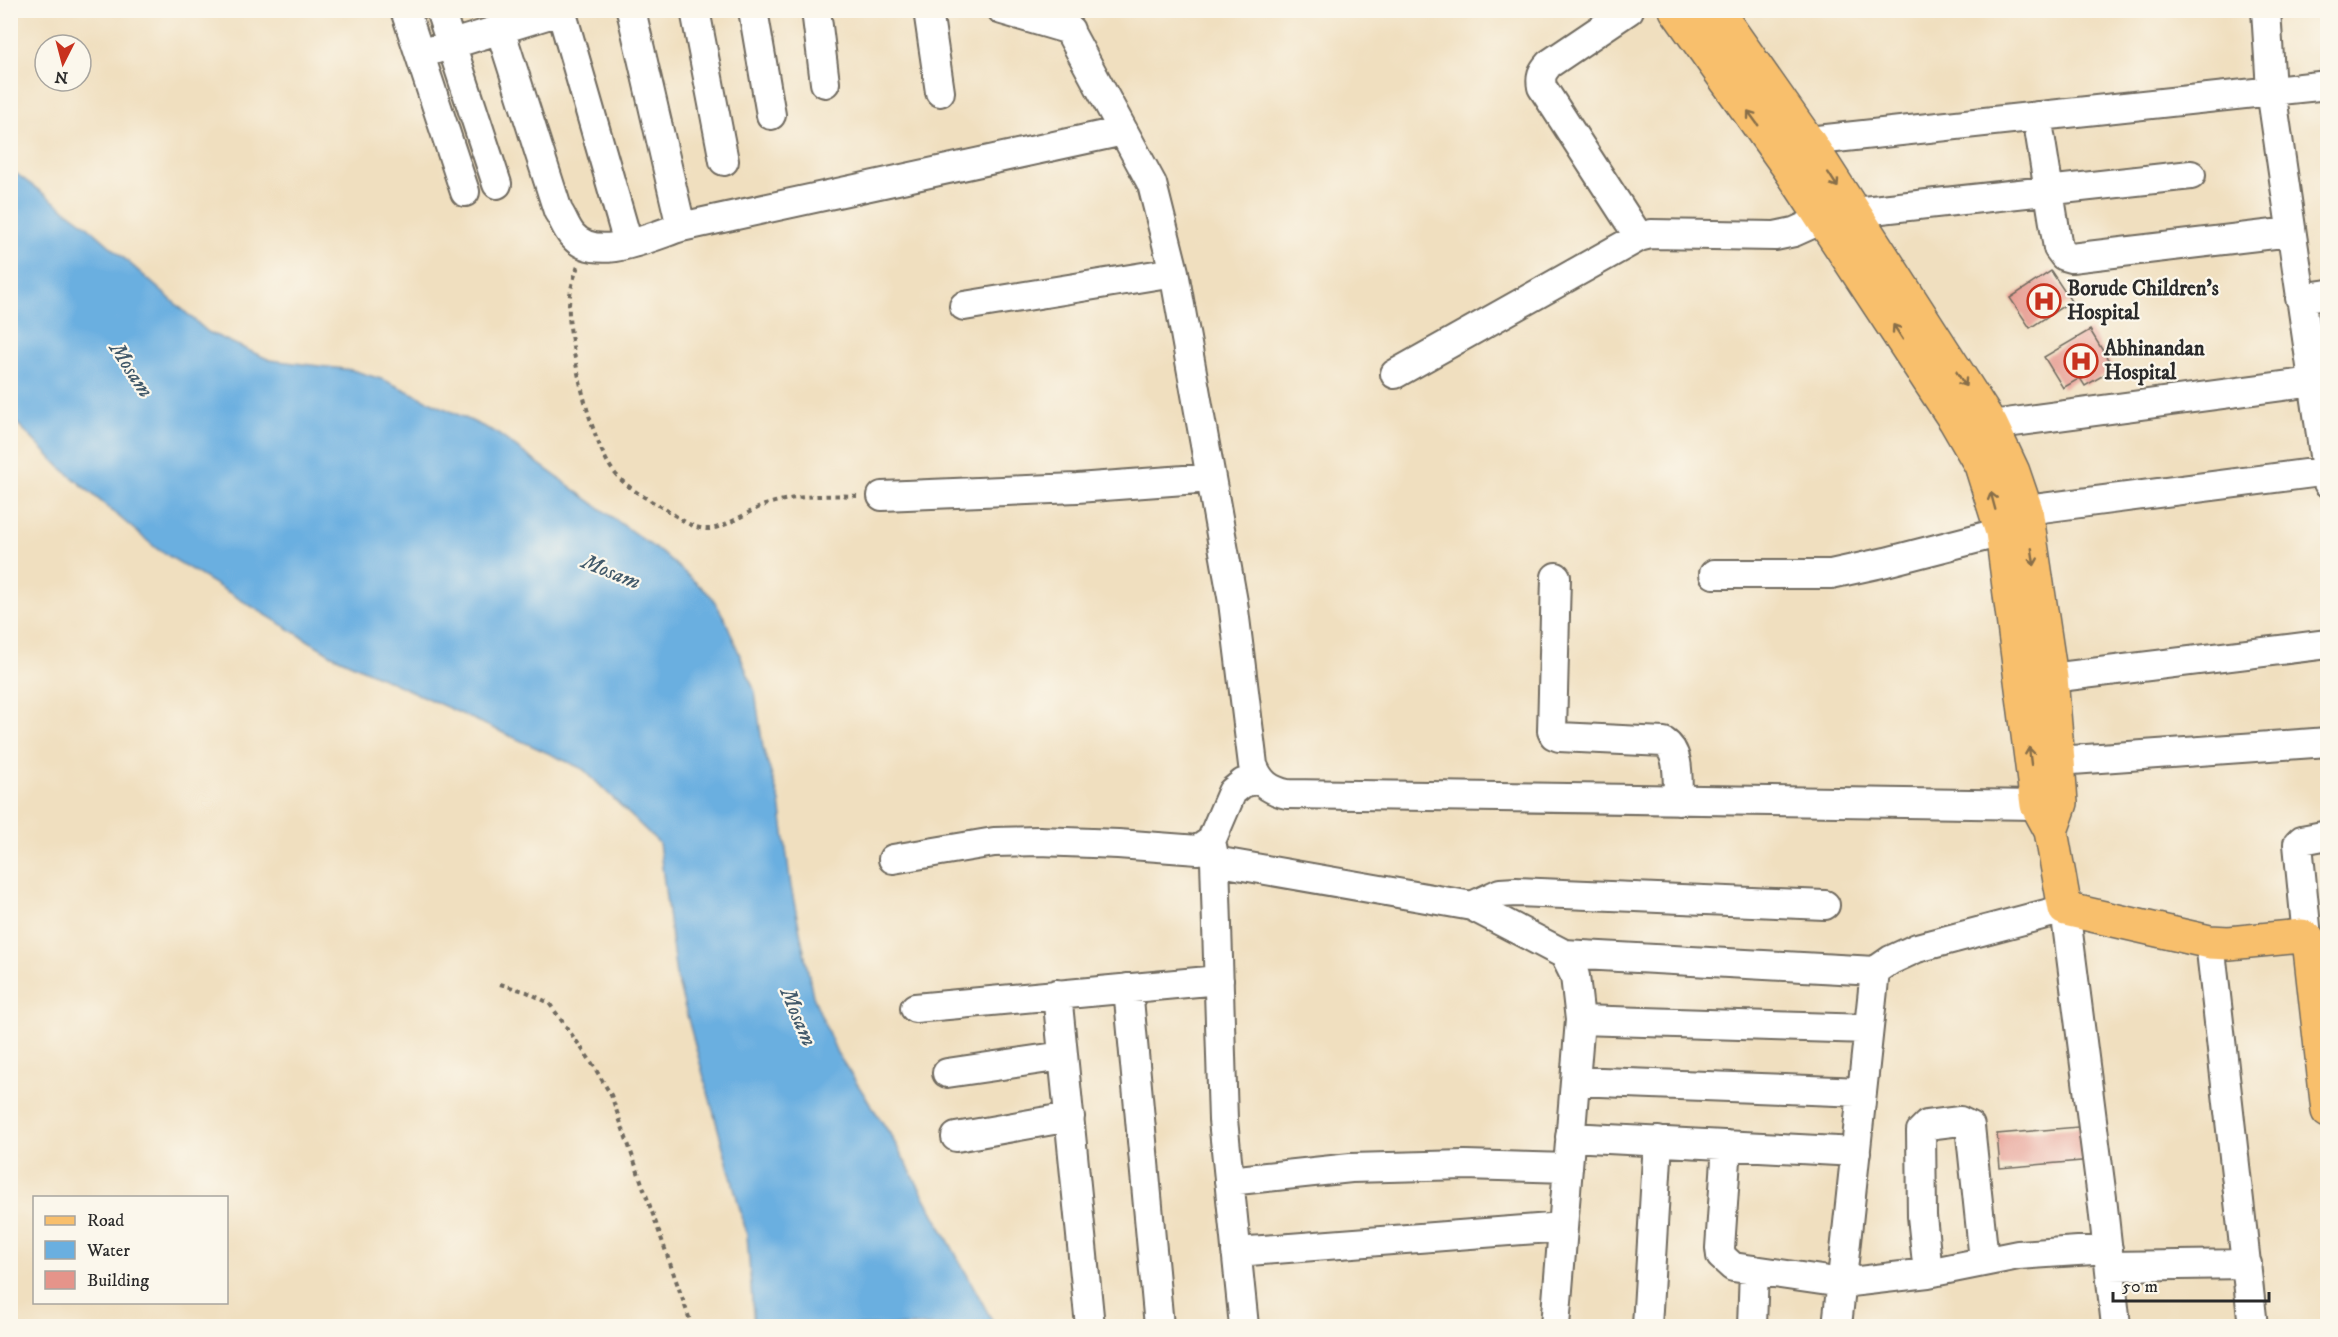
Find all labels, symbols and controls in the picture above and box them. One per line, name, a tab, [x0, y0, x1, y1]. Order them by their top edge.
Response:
north arrow	[33, 33, 93, 93]
text: N	[54, 66, 69, 88]
one-way arrow	[1747, 111, 1760, 127]
one-way arrow	[1827, 171, 1839, 188]
place label: Borude Children's Hospital	[2067, 276, 2219, 326]
hospital icon: Borude Children's Hospital	[2026, 283, 2062, 319]
one-way arrow	[1891, 324, 1903, 341]
water label: Mosam	[102, 335, 159, 403]
place label: Abhinandan Hospital	[2103, 336, 2206, 386]
hospital icon: Abhinandan Hospital	[2063, 343, 2099, 379]
one-way arrow	[1956, 370, 1968, 387]
one-way arrow	[1987, 492, 1999, 511]
water label: Mosam	[576, 547, 644, 596]
one-way arrow	[2028, 547, 2039, 567]
one-way arrow	[2025, 747, 2036, 766]
water label: Mosam	[773, 982, 822, 1050]
legend	[33, 1196, 228, 1304]
text: Road	[87, 1210, 124, 1232]
text: Water	[86, 1240, 130, 1262]
scale bar	[2113, 1265, 2269, 1303]
text: Building	[87, 1270, 149, 1292]
text: 50 m	[2122, 1276, 2158, 1298]

